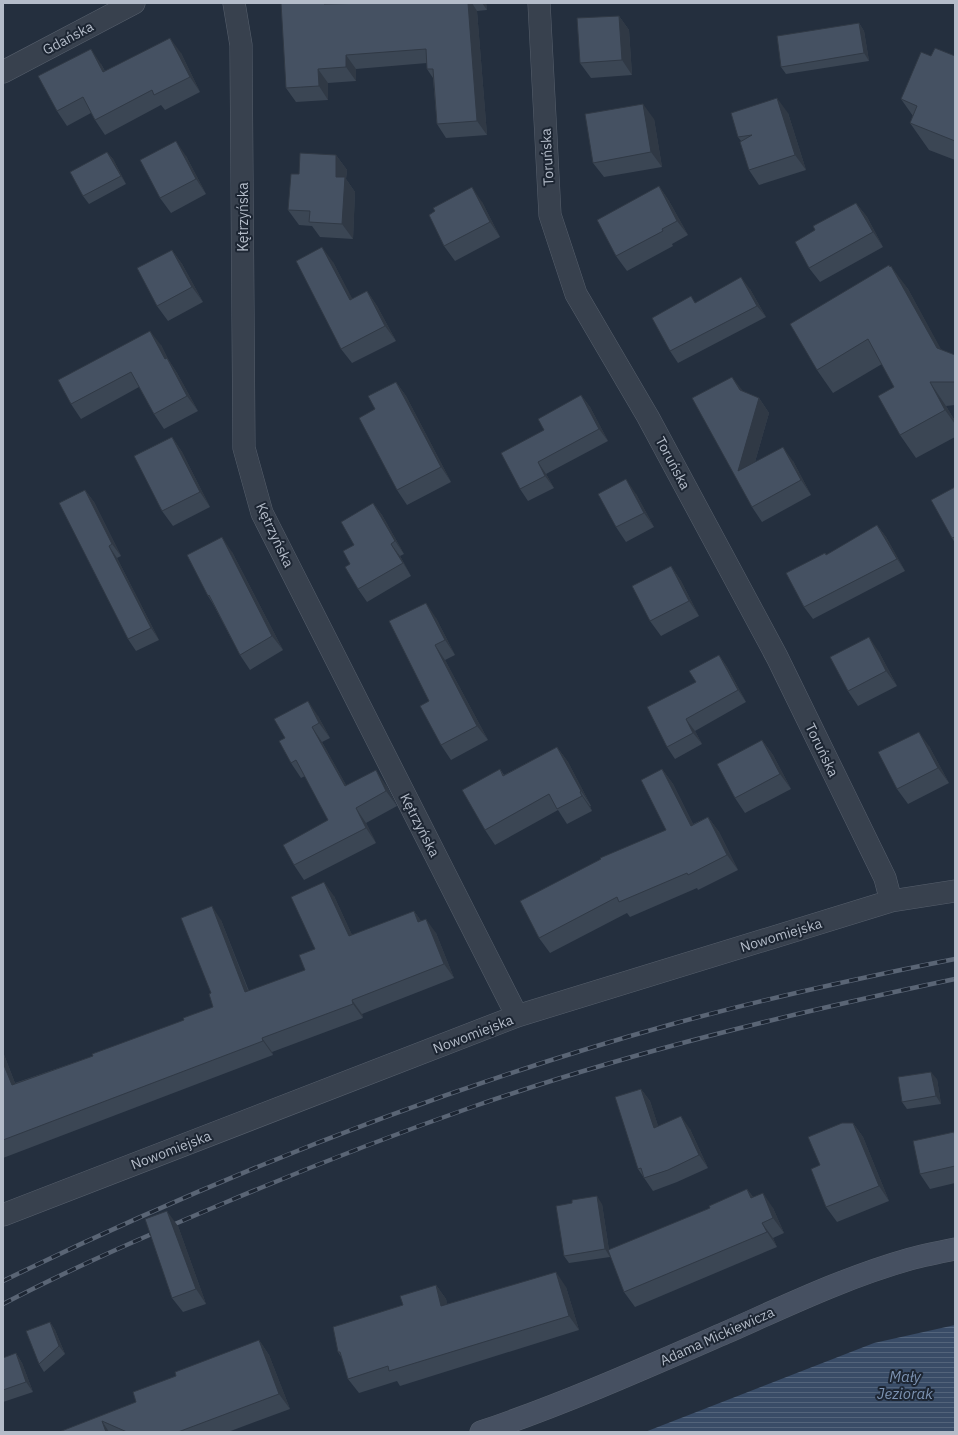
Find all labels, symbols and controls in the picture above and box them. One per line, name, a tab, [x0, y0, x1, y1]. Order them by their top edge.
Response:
street label: Gdańska	[40, 17, 97, 59]
street label: Toruńska	[536, 127, 557, 186]
street label: Kętrzyńska	[234, 182, 252, 252]
street label: Toruńska	[652, 433, 695, 493]
street label: Kętrzyńska	[252, 500, 298, 571]
street label: Toruńska	[801, 720, 843, 780]
street label: Kętrzyńska	[396, 790, 444, 860]
street label: Nowomiejska	[738, 914, 825, 956]
street label: Nowomiejska	[430, 1010, 516, 1058]
street label: Nowomiejska	[128, 1126, 214, 1174]
street label: Adama Mickiewicza	[657, 1303, 777, 1369]
water label: Mały Jeziorak	[877, 1367, 933, 1403]

